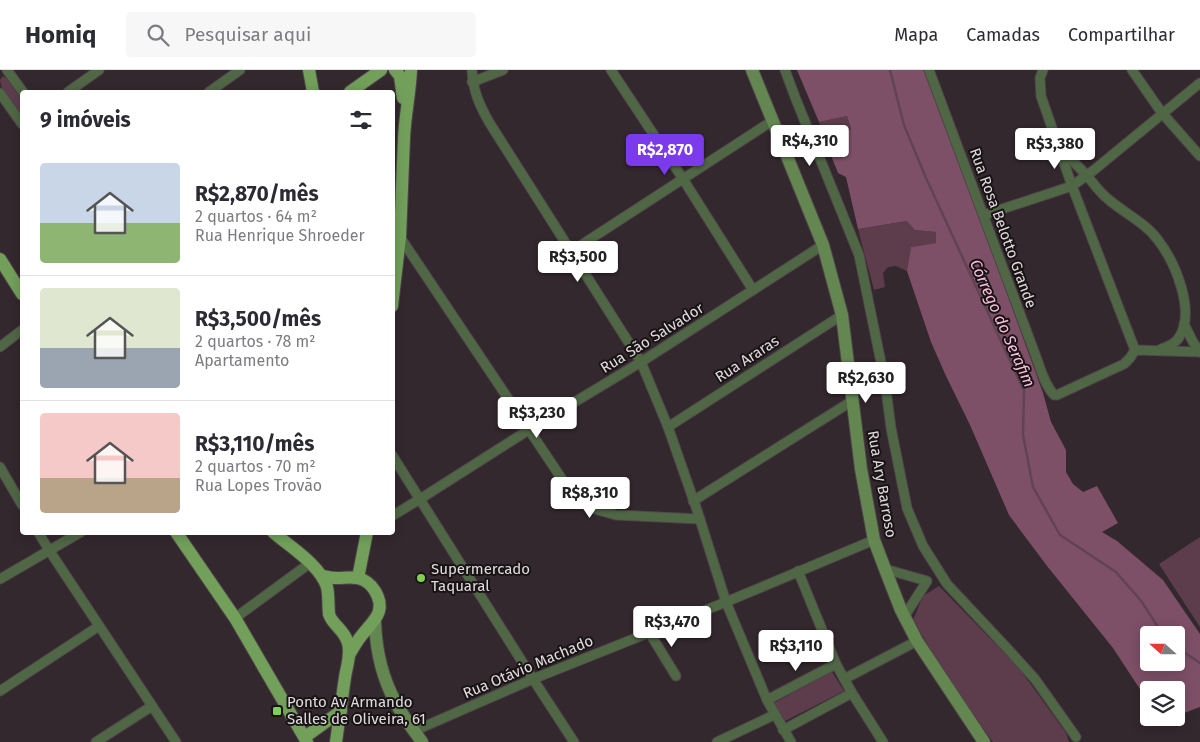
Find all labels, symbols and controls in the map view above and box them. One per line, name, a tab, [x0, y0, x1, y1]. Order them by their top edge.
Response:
search box	[126, 12, 476, 57]
text: Homiq	[25, 21, 96, 49]
icon: search	[144, 21, 172, 49]
text: Pesquisar aqui	[184, 23, 311, 46]
text: Mapa	[894, 24, 938, 46]
text: Camadas	[966, 24, 1040, 46]
text: Compartilhar	[1068, 24, 1175, 46]
icon: filters	[347, 106, 375, 134]
text: 9 imóveis	[40, 107, 131, 133]
pin: R$4,310	[764, 124, 856, 167]
pin: R$3,380	[1009, 128, 1101, 170]
text: R$4,310	[782, 131, 838, 150]
pin: R$2,870	[619, 134, 711, 176]
text: R$3,380	[1026, 134, 1084, 153]
text: R$2,870	[637, 140, 693, 159]
street label: Rua Rosa Belotto Grande	[966, 145, 1040, 311]
text: R$2,870/mês	[195, 181, 319, 207]
icon: home	[80, 183, 140, 243]
text: 2 quartos · 64 m²	[195, 207, 317, 226]
text: Rua Henrique Shroeder	[195, 226, 365, 245]
pin: R$3,500	[532, 240, 624, 283]
text: R$3,500	[549, 247, 607, 266]
water label: Córrego do Serafim	[966, 256, 1039, 390]
street label: Rua São Salvador	[597, 299, 707, 377]
text: R$3,500/mês	[195, 306, 321, 332]
icon: home	[80, 308, 140, 368]
text: 2 quartos · 78 m²	[195, 332, 315, 351]
street label: Rua Araras	[712, 332, 782, 386]
text: Apartamento	[195, 351, 289, 370]
pin: R$2,630	[820, 362, 912, 404]
text: R$2,630	[838, 368, 894, 387]
pin: R$3,230	[491, 396, 583, 439]
text: R$3,230	[509, 403, 565, 422]
street label: Rua Ary Barroso	[864, 429, 900, 539]
text: R$3,110/mês	[195, 431, 314, 457]
icon: home	[80, 433, 140, 493]
text: 2 quartos · 70 m²	[195, 457, 316, 476]
text: Rua Lopes Trovão	[195, 476, 322, 495]
pin: R$8,310	[544, 476, 636, 519]
text: R$8,310	[562, 483, 618, 502]
place label: Supermercado Taquaral	[431, 560, 530, 595]
marker: Supermercado Taquaral	[415, 572, 427, 584]
pin: R$3,470	[626, 606, 718, 648]
text: R$3,470	[644, 612, 700, 631]
north arrow	[1140, 626, 1185, 671]
map controls	[1140, 626, 1185, 726]
pin: R$3,110	[750, 630, 842, 672]
street label: Rua Otávio Machado	[460, 631, 596, 703]
text: R$3,110	[770, 636, 823, 655]
button: layers	[1140, 681, 1185, 726]
place label: Ponto Av Armando Salles de Oliveira, 61	[287, 693, 426, 728]
marker: Ponto Av Armando Salles de Oliveira, 61	[271, 705, 283, 717]

